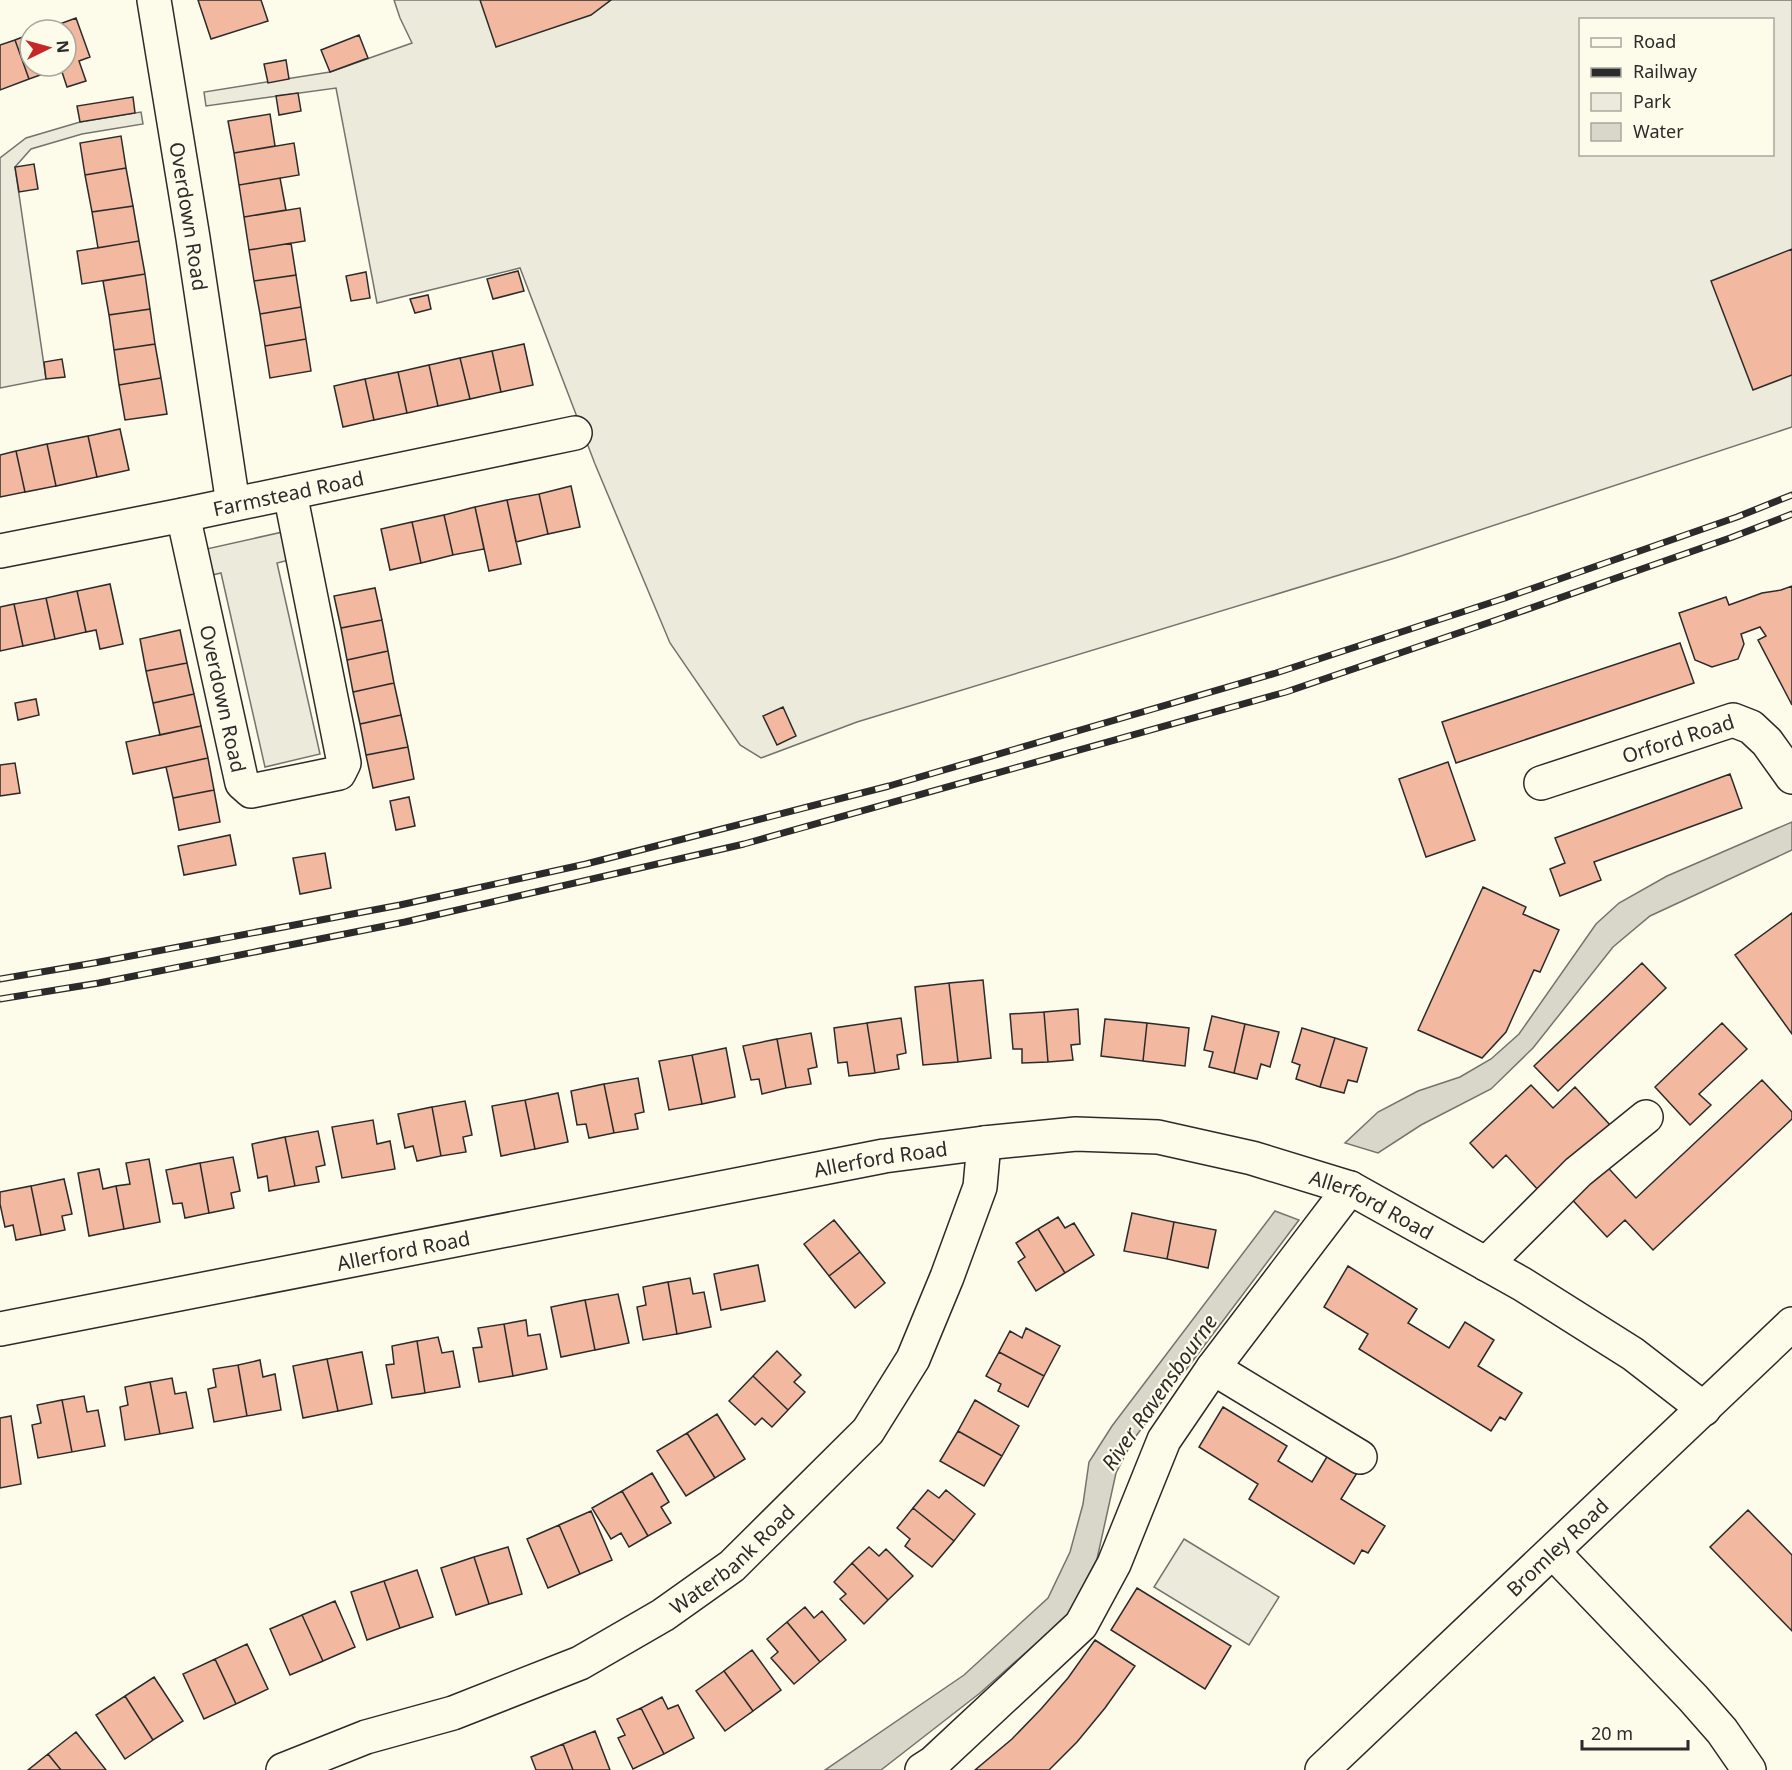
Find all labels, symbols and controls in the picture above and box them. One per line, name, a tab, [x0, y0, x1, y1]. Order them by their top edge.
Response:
north arrow	[18, 18, 78, 78]
legend	[1579, 18, 1774, 156]
text: Road	[1633, 29, 1676, 53]
text: N	[51, 39, 74, 54]
text: Railway	[1633, 59, 1698, 83]
text: Park	[1633, 89, 1671, 113]
text: Water	[1633, 119, 1684, 143]
street label: Overdown Road	[164, 140, 214, 292]
street label: Farmstead Road	[210, 464, 366, 522]
street label: Overdown Road	[194, 622, 253, 775]
street label: Orford Road	[1618, 707, 1737, 769]
street label: Allerford Road	[811, 1134, 949, 1183]
street label: Allerford Road	[1306, 1163, 1438, 1245]
street label: Allerford Road	[334, 1224, 472, 1276]
water label: River Ravensbourne	[1095, 1309, 1223, 1475]
street label: Bromley Road	[1500, 1492, 1614, 1602]
street label: Waterbank Road	[664, 1498, 800, 1620]
scale bar	[1582, 1713, 1688, 1751]
text: 20 m	[1591, 1721, 1633, 1745]

